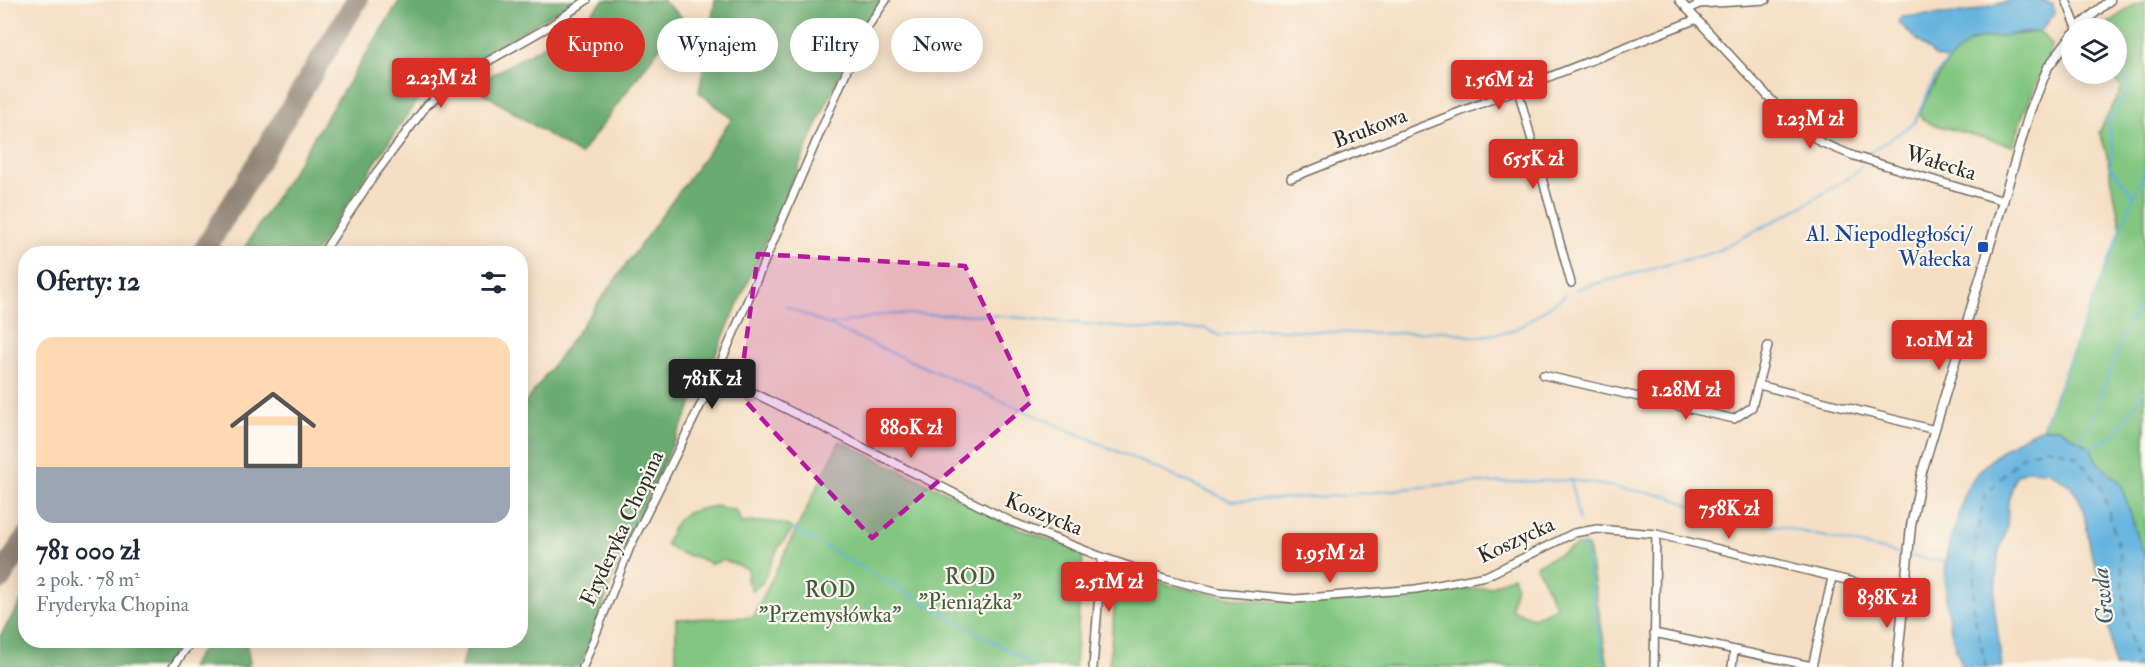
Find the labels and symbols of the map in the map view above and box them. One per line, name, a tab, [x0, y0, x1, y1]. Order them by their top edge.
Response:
pin: 2.23M zł	[379, 58, 503, 109]
pin: 1.56M zł	[1437, 60, 1561, 111]
pin: 1.23M zł	[1748, 99, 1872, 150]
street label: Brukowa	[1329, 101, 1412, 155]
pin: 655K zł	[1478, 139, 1588, 190]
street label: Wałecka	[1901, 139, 1981, 187]
place label: Al. Niepodległości/ Wałecka	[1805, 220, 1973, 273]
marker: Al. Niepodległości/ Wałecka	[1976, 240, 1990, 254]
pin: 1.01M zł	[1877, 320, 2001, 371]
pin: 781K zł	[657, 359, 767, 410]
pin: 1.28M zł	[1624, 370, 1748, 421]
pin: 880K zł	[856, 408, 966, 459]
street label: Fryderyka Chopina	[574, 445, 672, 611]
street label: Koszycka	[1001, 486, 1088, 543]
pin: 758K zł	[1674, 489, 1784, 540]
street label: Koszycka	[1473, 510, 1560, 570]
pin: 1.95M zł	[1268, 533, 1392, 584]
pin: 2.51M zł	[1047, 562, 1171, 613]
park label: ROD "Pieniążka"	[918, 563, 1022, 616]
water label: Gwda	[2085, 566, 2121, 626]
park label: ROD "Przemysłówka"	[759, 576, 902, 629]
pin: 838K zł	[1832, 578, 1942, 629]

